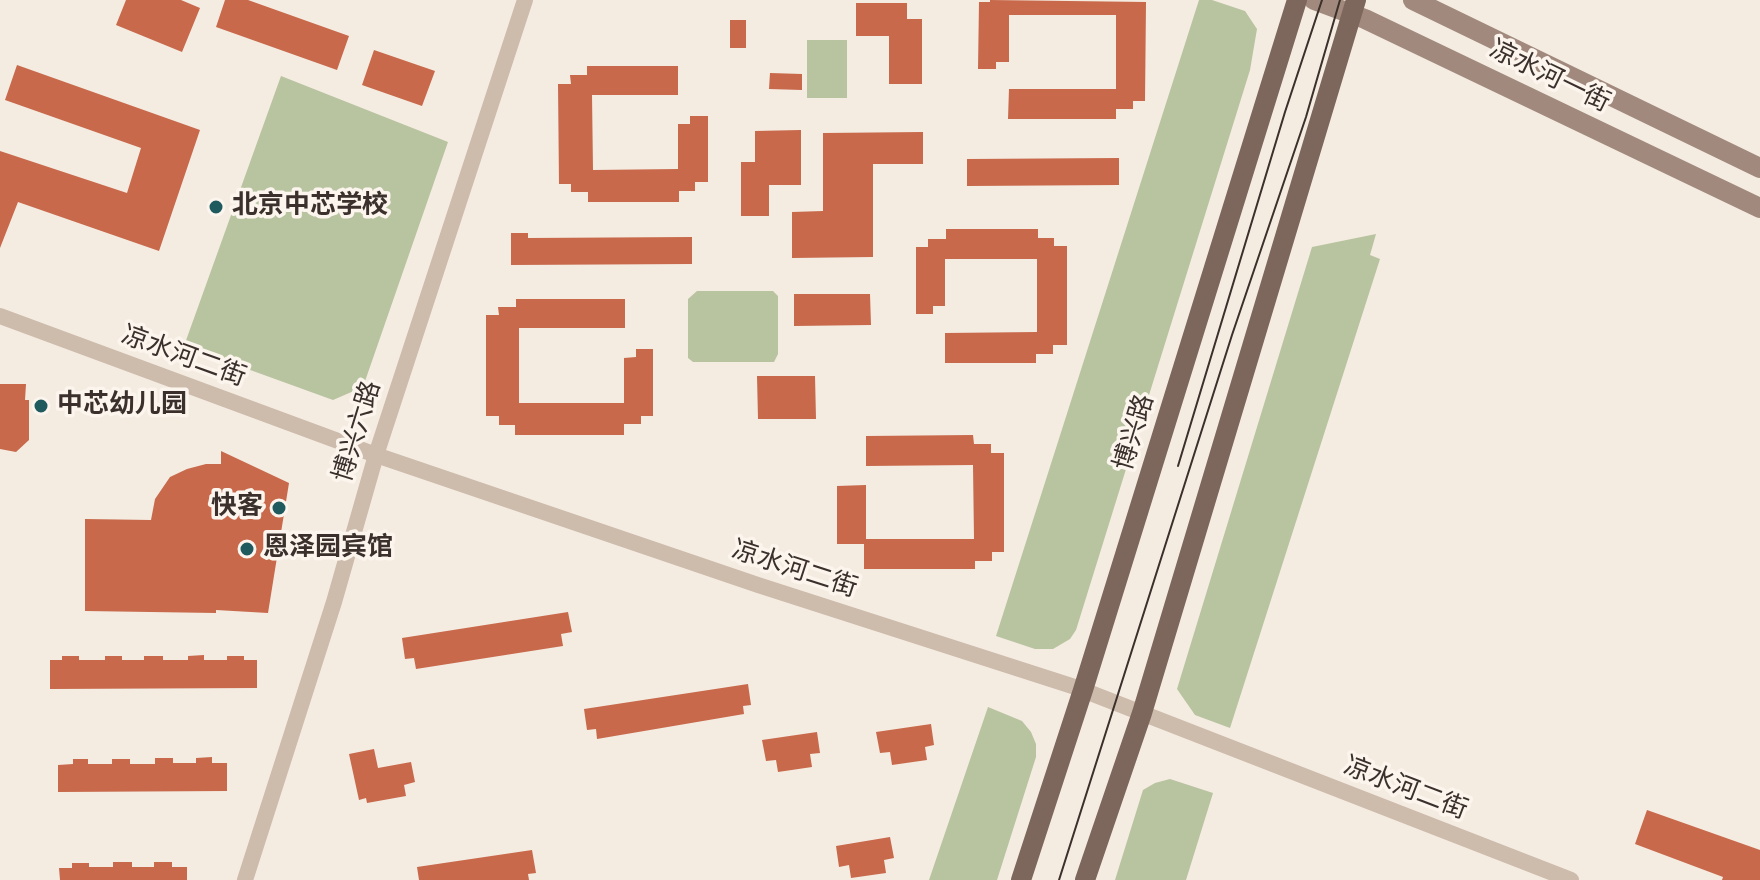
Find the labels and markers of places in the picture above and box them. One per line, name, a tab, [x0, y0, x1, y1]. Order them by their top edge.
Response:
place label: 北京中芯学校	[232, 191, 388, 223]
marker: 北京中芯学校	[207, 198, 225, 216]
place label: 中芯幼儿园	[57, 390, 187, 422]
marker: 中芯幼儿园	[32, 397, 50, 415]
place label: 快客	[211, 492, 263, 524]
marker: 快客	[270, 499, 288, 517]
place label: 恩泽园宾馆	[263, 533, 393, 565]
marker: 恩泽园宾馆	[238, 540, 256, 558]

